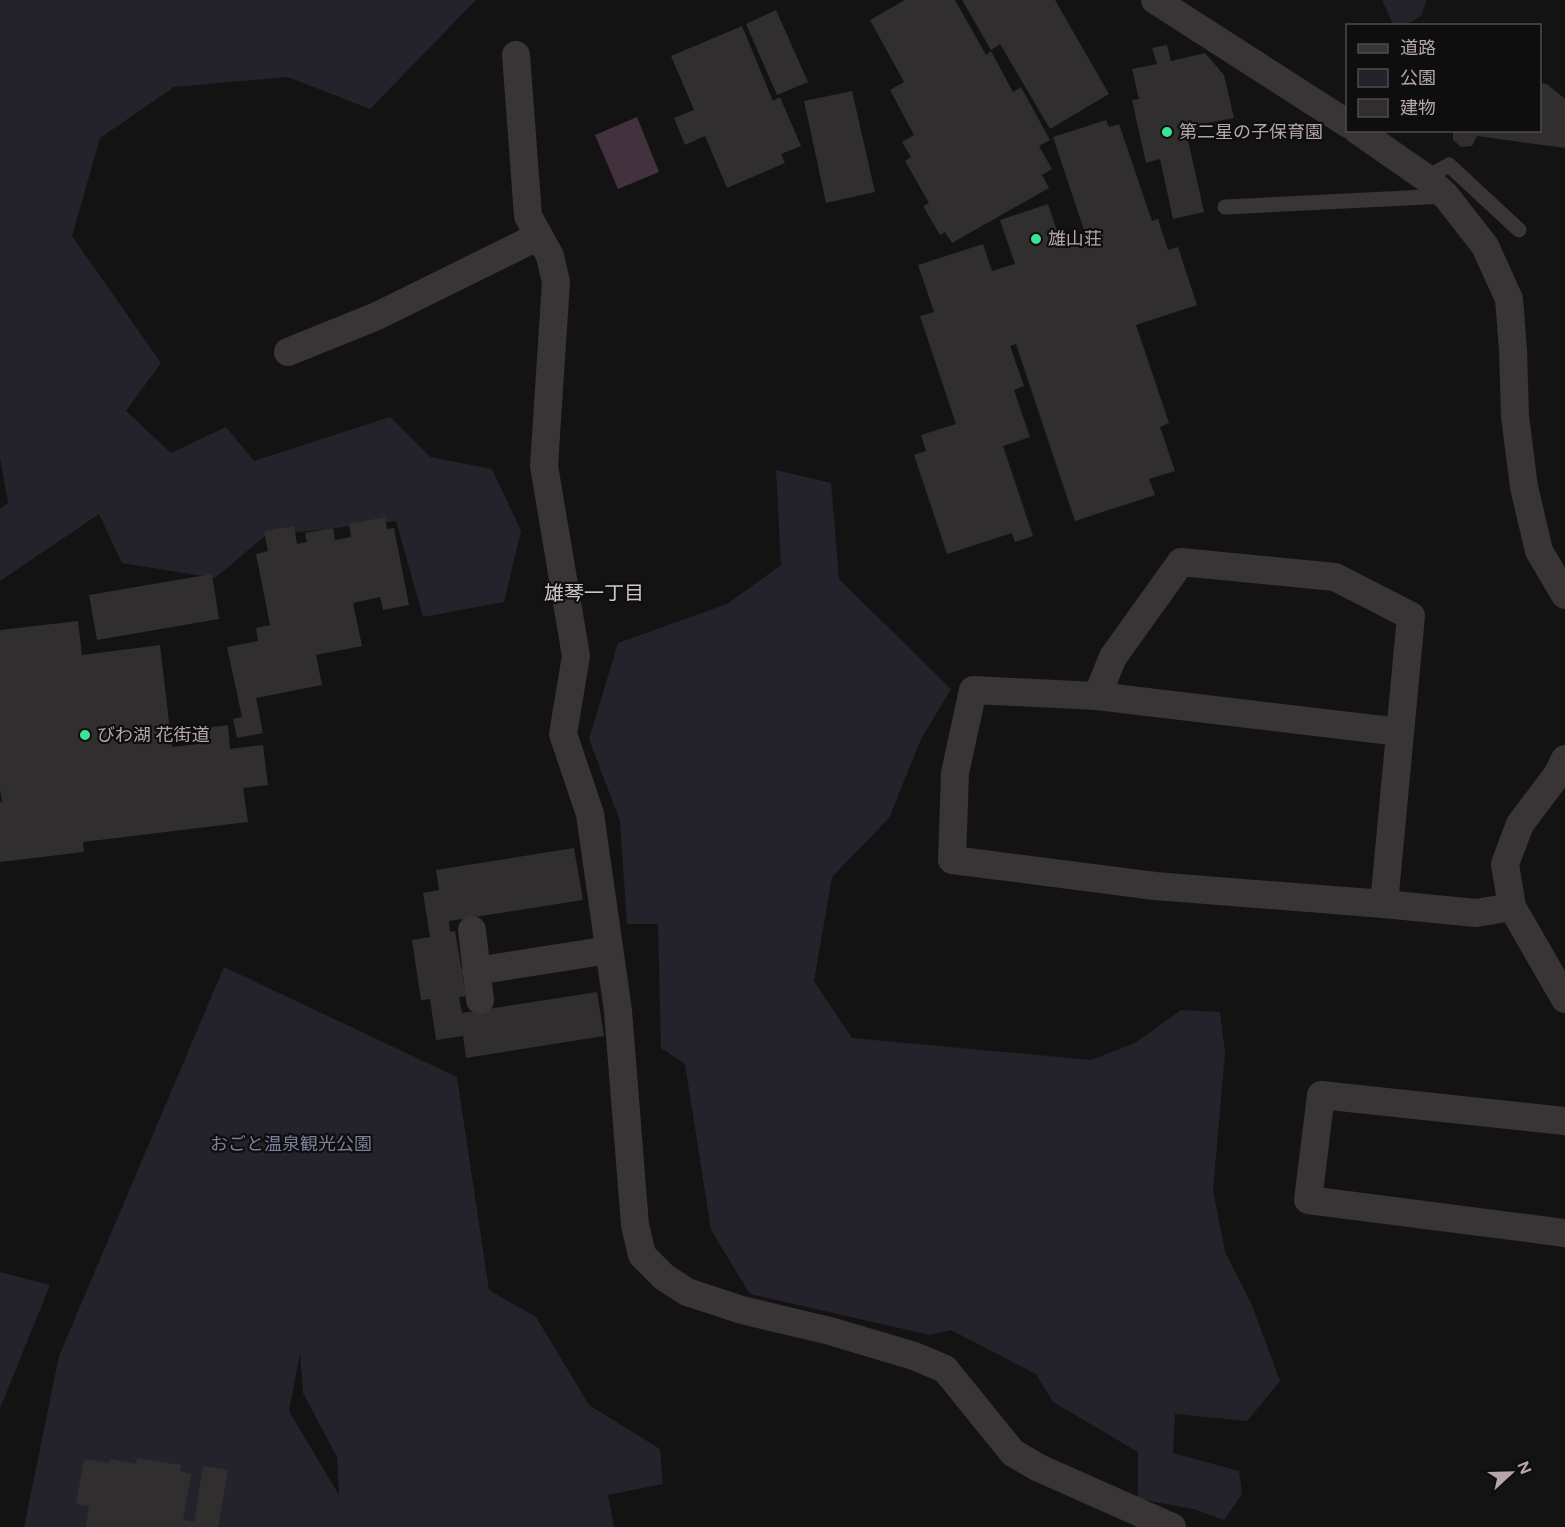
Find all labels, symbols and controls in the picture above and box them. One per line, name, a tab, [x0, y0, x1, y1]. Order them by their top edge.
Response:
legend	[1346, 24, 1541, 132]
text: 道路	[1400, 37, 1436, 59]
text: 公園	[1400, 67, 1436, 89]
text: 建物	[1400, 97, 1436, 119]
place label: 第二星の子保育園	[1179, 121, 1323, 143]
marker: 第二星の子保育園	[1160, 125, 1174, 139]
place label: 雄山荘	[1048, 228, 1102, 250]
marker: 雄山荘	[1029, 232, 1043, 246]
district label: 雄琴一丁目	[544, 581, 644, 605]
place label: びわ湖 花街道	[97, 724, 209, 746]
marker: びわ湖 花街道	[78, 728, 92, 742]
park label: おごと温泉観光公園	[210, 1133, 372, 1155]
north arrow	[1481, 1443, 1541, 1503]
text: N	[1513, 1458, 1536, 1477]

